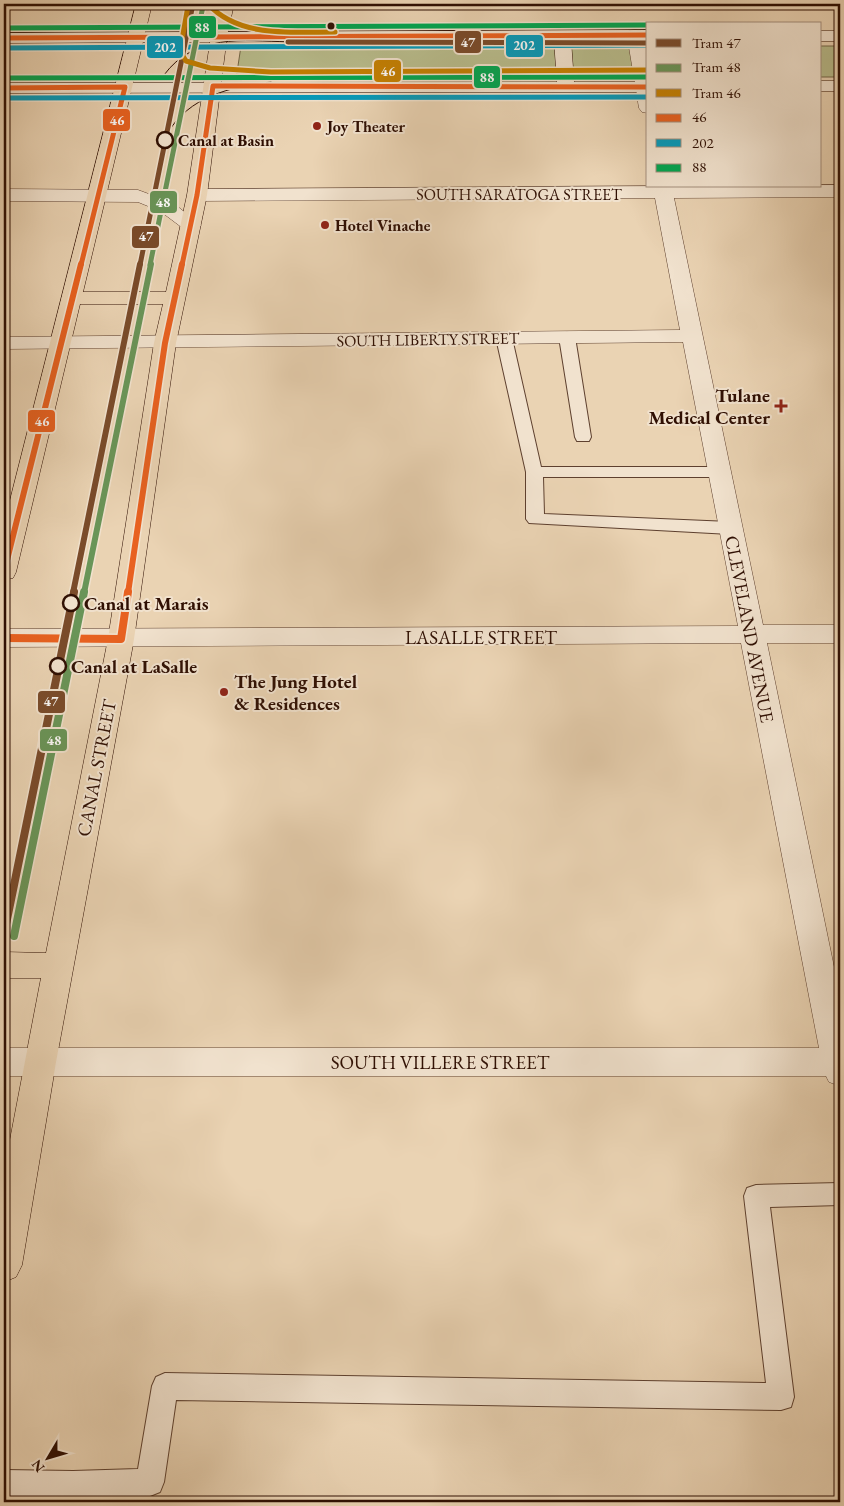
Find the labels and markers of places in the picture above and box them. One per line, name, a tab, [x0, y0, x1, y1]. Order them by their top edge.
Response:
unlabelled marker	[326, 21, 336, 31]
place label: Joy Theater	[325, 116, 405, 137]
marker: Joy Theater	[311, 120, 323, 132]
place label: Canal at Basin	[178, 130, 274, 151]
marker: Canal at Basin	[156, 131, 174, 149]
place label: Hotel Vinache	[335, 215, 431, 236]
marker: Hotel Vinache	[319, 219, 331, 231]
place label: Tulane Medical Center	[648, 383, 770, 430]
marker: Tulane Medical Center	[774, 399, 788, 413]
place label: Canal at Marais	[84, 591, 209, 616]
marker: Canal at Marais	[62, 594, 80, 612]
place label: Canal at LaSalle	[71, 654, 197, 679]
marker: Canal at LaSalle	[49, 657, 67, 675]
place label: The Jung Hotel & Residences	[234, 669, 358, 716]
marker: The Jung Hotel & Residences	[218, 686, 230, 698]

